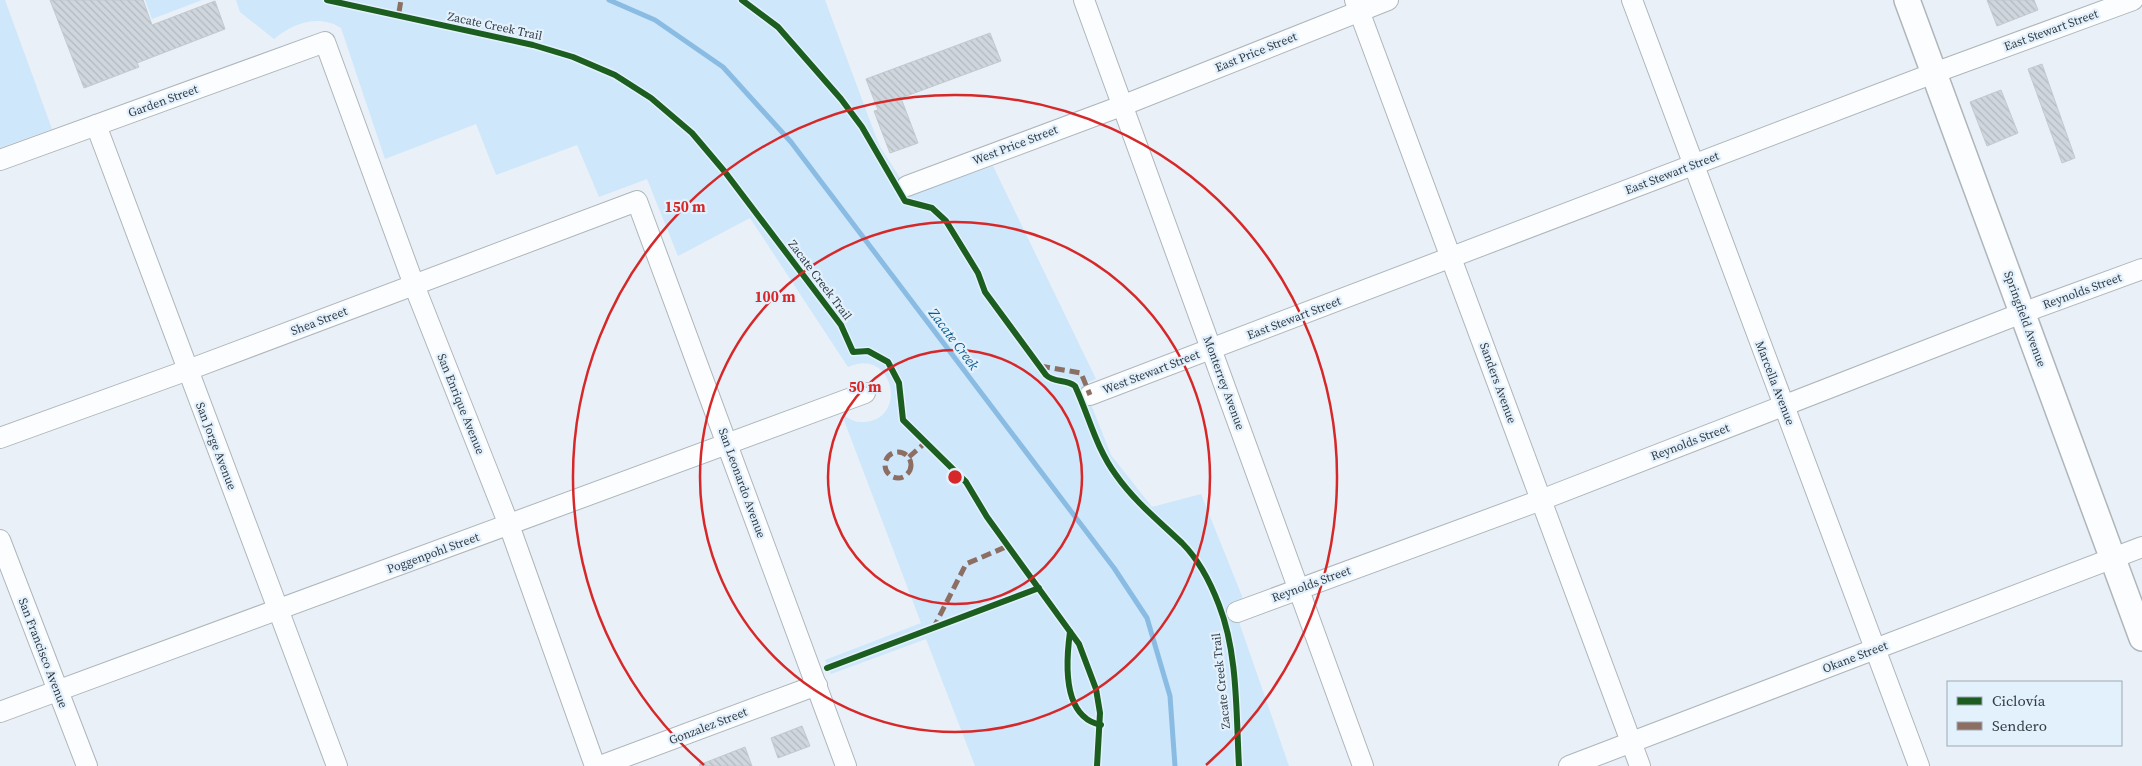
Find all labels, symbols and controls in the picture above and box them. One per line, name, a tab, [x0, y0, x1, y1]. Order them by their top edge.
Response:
street label: East Stewart Street	[2002, 5, 2100, 54]
street label: Zacate Creek Trail	[446, 8, 544, 44]
street label: East Price Street	[1213, 28, 1299, 76]
street label: Garden Street	[126, 81, 200, 121]
street label: West Price Street	[970, 121, 1060, 169]
street label: East Stewart Street	[1623, 148, 1721, 198]
text: 150 m	[664, 196, 706, 217]
street label: Zacate Creek Trail	[785, 237, 856, 324]
street label: Springfield Avenue	[2000, 269, 2050, 369]
street label: Reynolds Street	[2040, 269, 2124, 313]
text: 100 m	[754, 286, 796, 307]
street label: East Stewart Street	[1245, 293, 1343, 343]
street label: Shea Street	[289, 303, 350, 339]
water label: Zacate Creek	[924, 303, 984, 374]
street label: Monterrey Avenue	[1200, 334, 1248, 432]
street label: Marcella Avenue	[1752, 339, 1798, 427]
street label: Sanders Avenue	[1476, 340, 1520, 426]
street label: West Stewart Street	[1100, 346, 1202, 398]
street label: San Enrique Avenue	[433, 351, 489, 457]
text: 50 m	[848, 376, 882, 397]
street label: San Jorge Avenue	[192, 400, 240, 492]
street label: Reynolds Street	[1648, 420, 1732, 464]
street label: San Leonardo Avenue	[715, 426, 769, 540]
centre of rings	[946, 468, 964, 486]
street label: Poggenpohl Street	[385, 529, 481, 577]
street label: Reynolds Street	[1269, 562, 1353, 606]
street label: San Francisco Avenue	[15, 596, 71, 710]
street label: Zacate Creek Trail	[1208, 632, 1234, 730]
street label: Okane Street	[1820, 637, 1890, 677]
legend	[1947, 681, 2122, 746]
text: Ciclovía	[1992, 690, 2046, 711]
street label: Gonzalez Street	[667, 704, 750, 748]
text: Sendero	[1992, 715, 2047, 736]

